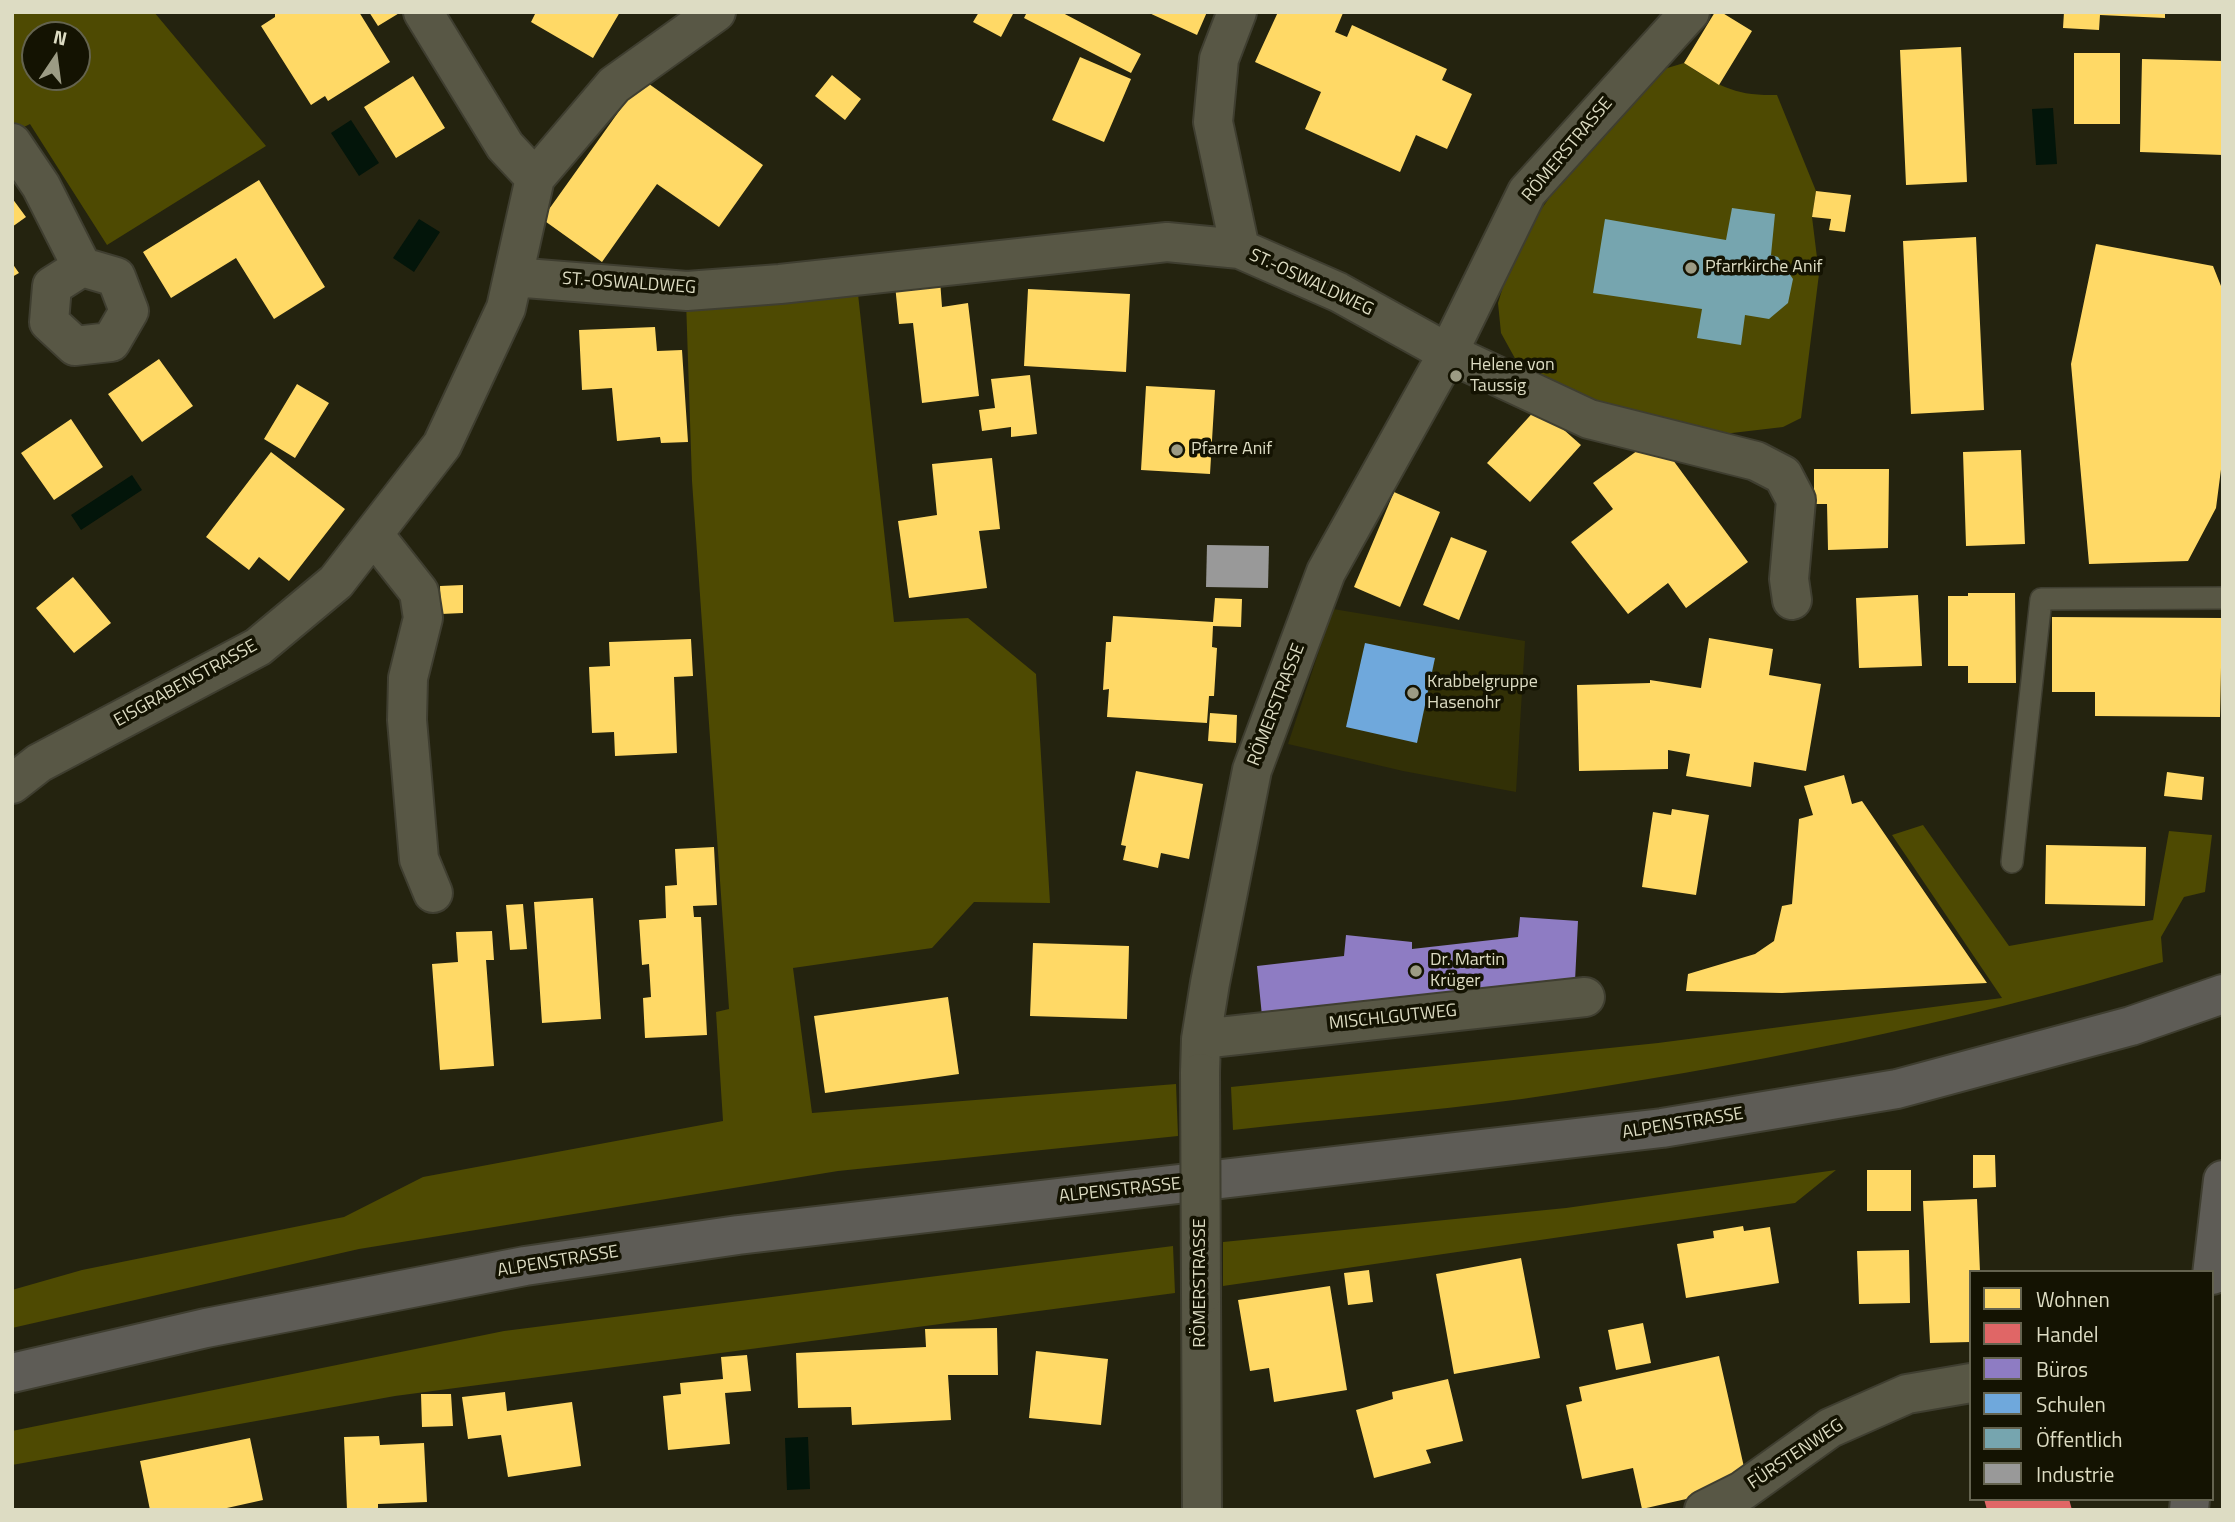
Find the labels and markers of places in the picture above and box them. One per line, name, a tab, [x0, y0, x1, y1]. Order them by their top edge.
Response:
place label: Pfarrkirche Anif	[1705, 257, 1823, 279]
marker: Pfarrkirche Anif	[1683, 260, 1699, 276]
place label: Helene von Taussig	[1470, 355, 1555, 398]
marker: Helene von Taussig	[1448, 368, 1464, 384]
place label: Pfarre Anif	[1191, 439, 1272, 461]
marker: Pfarre Anif	[1169, 442, 1185, 458]
place label: Krabbelgruppe Hasenohr	[1427, 672, 1538, 714]
marker: Krabbelgruppe Hasenohr	[1405, 685, 1421, 701]
place label: Dr. Martin Krüger	[1430, 950, 1505, 992]
marker: Dr. Martin Krüger	[1408, 963, 1424, 979]

